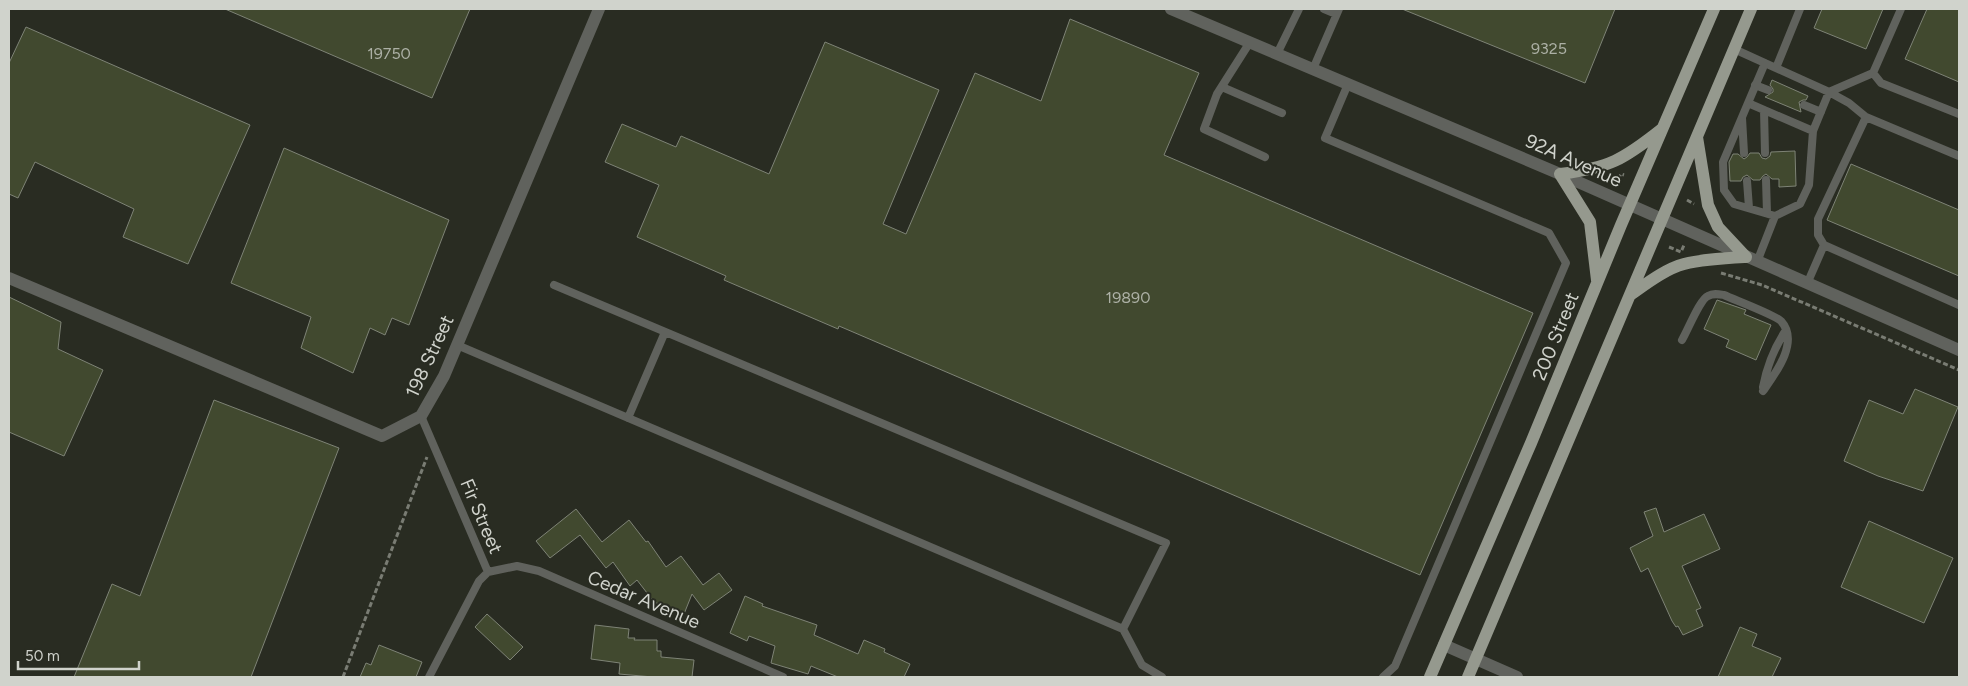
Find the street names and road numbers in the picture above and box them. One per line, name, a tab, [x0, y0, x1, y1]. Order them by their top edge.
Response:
street label: 92A Avenue	[1522, 129, 1626, 192]
street label: 200 Street	[1527, 289, 1584, 384]
street label: 198 Street	[400, 311, 459, 401]
street label: Fir Street	[456, 475, 508, 557]
street label: Cedar Avenue	[584, 565, 704, 634]

